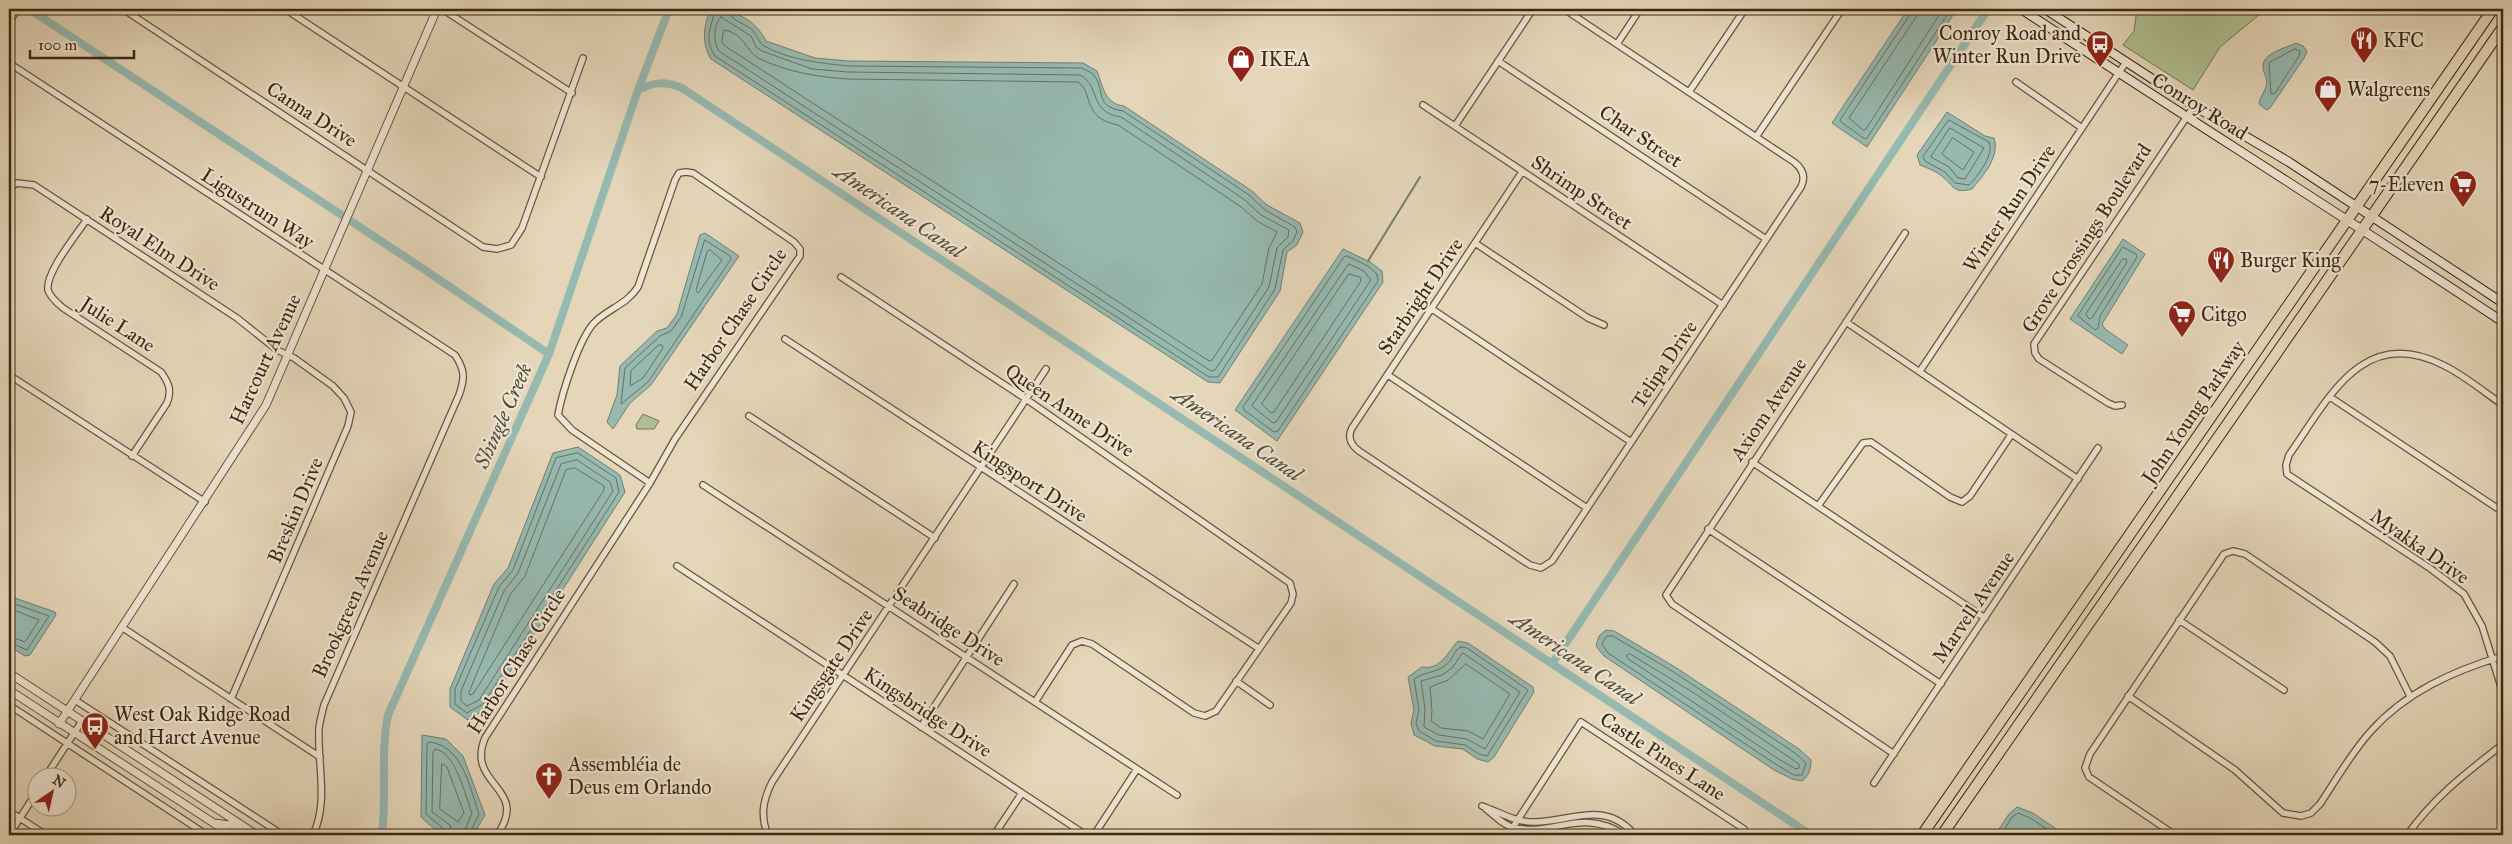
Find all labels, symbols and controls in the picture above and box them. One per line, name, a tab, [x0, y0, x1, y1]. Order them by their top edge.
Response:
place label: Conroy Road and Winter Run Drive	[1933, 21, 2081, 68]
restaurant icon: KFC	[2349, 25, 2379, 64]
scale bar	[30, 28, 134, 60]
place label: KFC	[2383, 28, 2424, 52]
bus stop icon: Conroy Road and Winter Run Drive	[2085, 29, 2115, 68]
text: 100 m	[38, 36, 78, 54]
shop icon: IKEA	[1226, 44, 1256, 83]
place label: IKEA	[1260, 47, 1311, 71]
street label: Conroy Road	[2148, 67, 2252, 145]
shop icon: Walgreens	[2313, 74, 2343, 113]
street label: Canna Drive	[262, 76, 362, 152]
place label: Walgreens	[2347, 77, 2430, 102]
street label: Char Street	[1595, 100, 1687, 172]
street label: Grove Crossings Boulevard	[2016, 139, 2157, 337]
street label: Winter Run Drive	[1958, 140, 2060, 276]
street label: Shrimp Street	[1527, 149, 1637, 235]
water label: Americana Canal	[827, 157, 971, 265]
street label: Ligustrum Way	[196, 163, 319, 255]
supermarket icon: 7-Eleven	[2448, 169, 2478, 208]
place label: 7-Eleven	[2369, 172, 2444, 196]
street label: Royal Elm Drive	[95, 200, 225, 296]
street label: Starbright Drive	[1372, 233, 1469, 359]
street label: Harbor Chase Circle	[678, 243, 792, 395]
restaurant icon: Burger King	[2206, 245, 2236, 284]
place label: Burger King	[2240, 248, 2341, 273]
street label: Julie Lane	[74, 290, 160, 358]
street label: Harcourt Avenue	[224, 290, 306, 428]
supermarket icon: Citgo	[2167, 299, 2197, 338]
place label: Citgo	[2201, 302, 2247, 327]
street label: Telipa Drive	[1626, 316, 1702, 412]
street label: John Young Parkway	[2135, 335, 2251, 490]
street label: Axiom Avenue	[1724, 353, 1811, 466]
street label: Queen Anne Drive	[1001, 358, 1139, 462]
water label: Shingle Creek	[468, 359, 538, 473]
water label: Americana Canal	[1165, 380, 1309, 488]
street label: Kingsport Drive	[967, 435, 1092, 528]
street label: Breskin Drive	[262, 454, 328, 566]
street label: Myakka Drive	[2366, 503, 2474, 589]
street label: Brookgreen Avenue	[307, 527, 394, 682]
street label: Marvell Avenue	[1927, 547, 2019, 667]
street label: Seabridge Drive	[888, 581, 1010, 672]
street label: Harbor Chase Circle	[462, 584, 570, 738]
street label: Kingsgate Drive	[784, 604, 878, 727]
water label: Americana Canal	[1503, 604, 1647, 712]
street label: Kingsbridge Drive	[859, 662, 997, 763]
place label: West Oak Ridge Road and Harct Avenue	[114, 702, 291, 749]
street label: Castle Pines Lane	[1596, 707, 1730, 805]
bus stop icon: West Oak Ridge Road and Harct Avenue	[80, 711, 110, 750]
place label: Assembléia de Deus em Orlando	[567, 752, 711, 799]
church icon: Assembléia de Deus em Orlando	[534, 761, 564, 800]
north arrow	[28, 766, 78, 816]
text: N	[49, 771, 69, 792]

